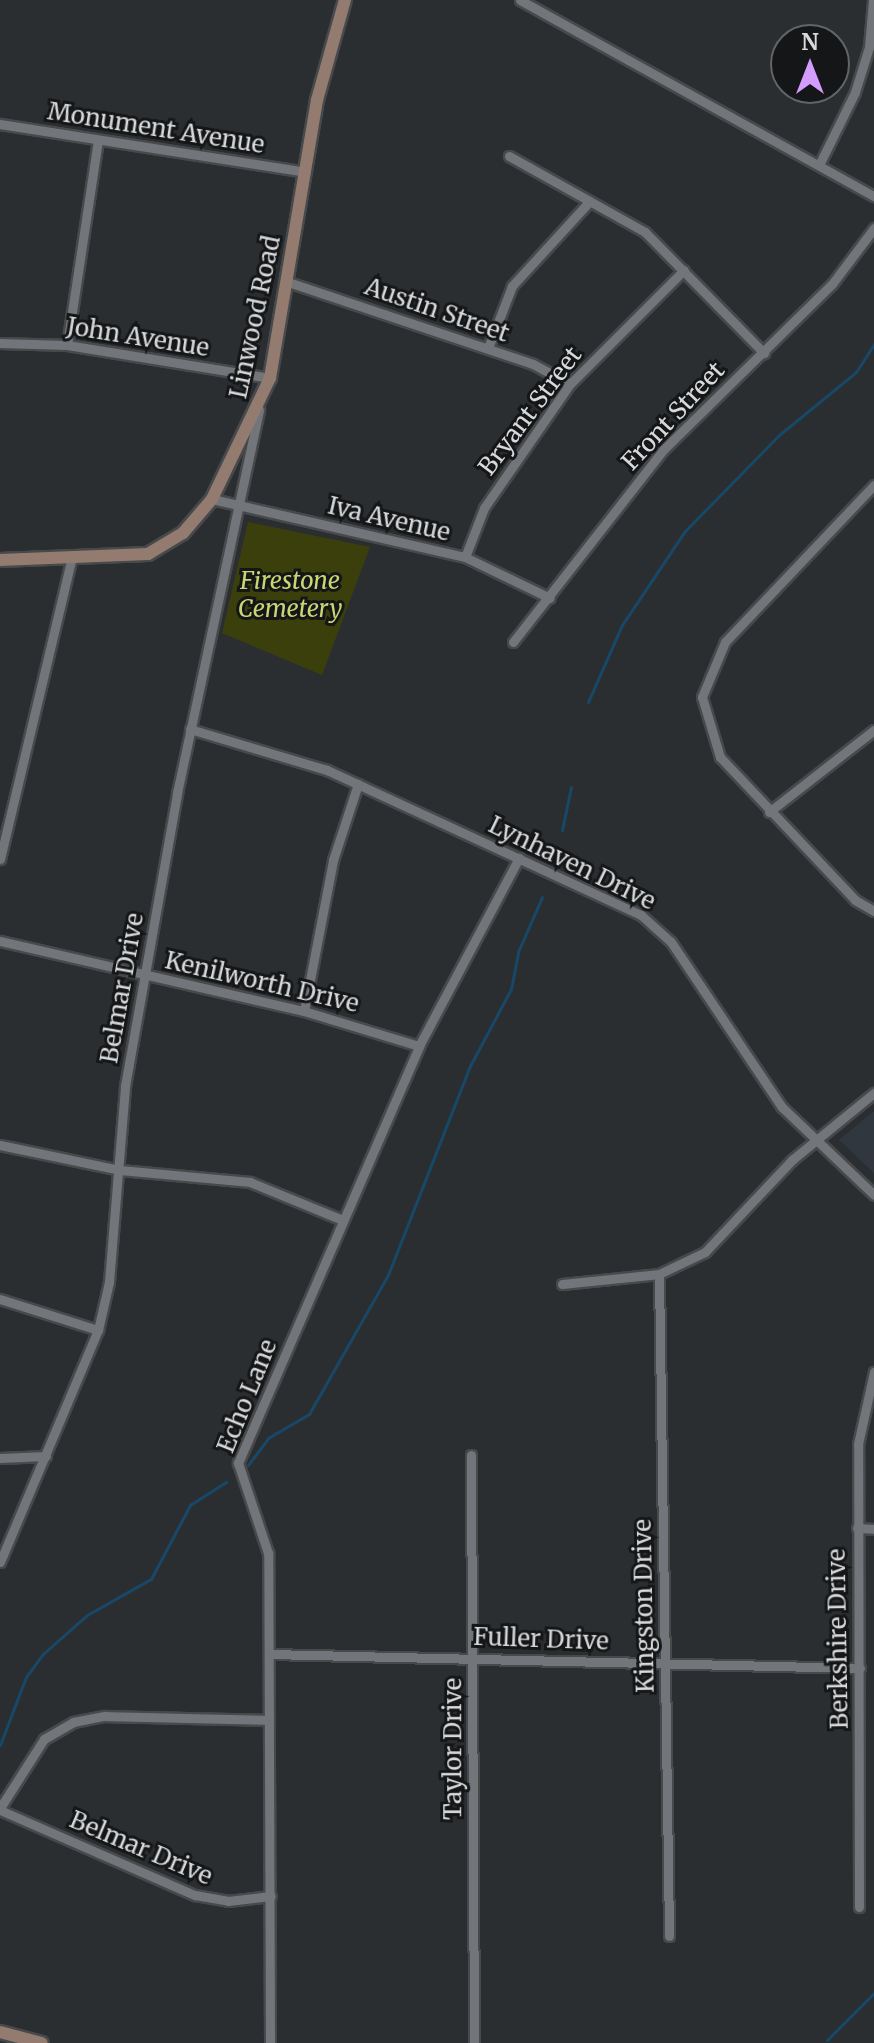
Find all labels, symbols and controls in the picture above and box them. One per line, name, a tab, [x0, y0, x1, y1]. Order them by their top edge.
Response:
north arrow	[770, 24, 850, 104]
text: N	[801, 28, 819, 56]
street label: Monument Avenue	[46, 97, 266, 159]
street label: Linwood Road	[224, 233, 286, 401]
street label: Austin Street	[361, 272, 513, 348]
street label: John Avenue	[65, 312, 211, 362]
street label: Bryant Street	[472, 341, 588, 481]
street label: Front Street	[616, 356, 730, 476]
street label: Iva Avenue	[325, 491, 453, 547]
park label: Firestone Cemetery	[238, 567, 342, 623]
street label: Lynhaven Drive	[484, 810, 660, 916]
street label: Belmar Drive	[95, 911, 149, 1065]
street label: Kenilworth Drive	[162, 946, 362, 1018]
street label: Echo Lane	[211, 1335, 283, 1457]
street label: Kingston Drive	[628, 1519, 660, 1693]
street label: Berkshire Drive	[822, 1549, 854, 1729]
street label: Fuller Drive	[473, 1622, 609, 1656]
street label: Taylor Drive	[439, 1678, 467, 1820]
street label: Belmar Drive	[65, 1805, 217, 1891]

